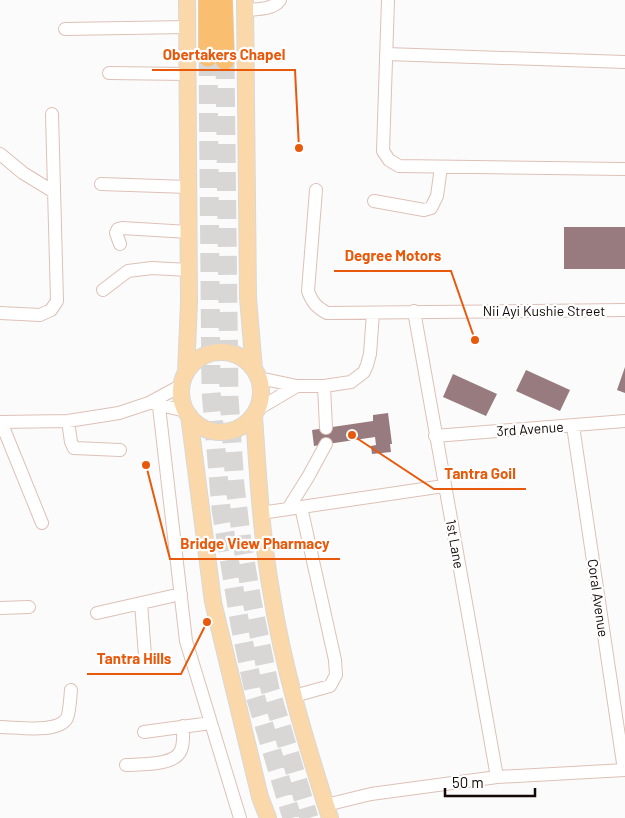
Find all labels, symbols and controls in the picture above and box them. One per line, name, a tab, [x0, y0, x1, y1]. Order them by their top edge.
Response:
callout: Obertakers Chapel	[152, 40, 295, 70]
text: Obertakers Chapel	[163, 45, 285, 63]
callout: Degree Motors	[334, 241, 451, 271]
text: Degree Motors	[345, 246, 442, 264]
street label: Nii Ayi Kushie Street	[483, 302, 605, 319]
street label: 3rd Avenue	[496, 418, 564, 439]
callout: Tantra Goil	[434, 459, 526, 489]
text: Tantra Goil	[444, 464, 516, 482]
street label: 1st Lane	[443, 518, 468, 570]
callout: Bridge View Pharmacy	[170, 529, 340, 559]
text: Bridge View Pharmacy	[180, 534, 330, 552]
street label: Coral Avenue	[585, 558, 612, 638]
callout: Tantra Hills	[87, 644, 181, 674]
text: Tantra Hills	[97, 649, 172, 667]
scale bar	[445, 766, 535, 798]
text: 50 m	[452, 773, 484, 791]

